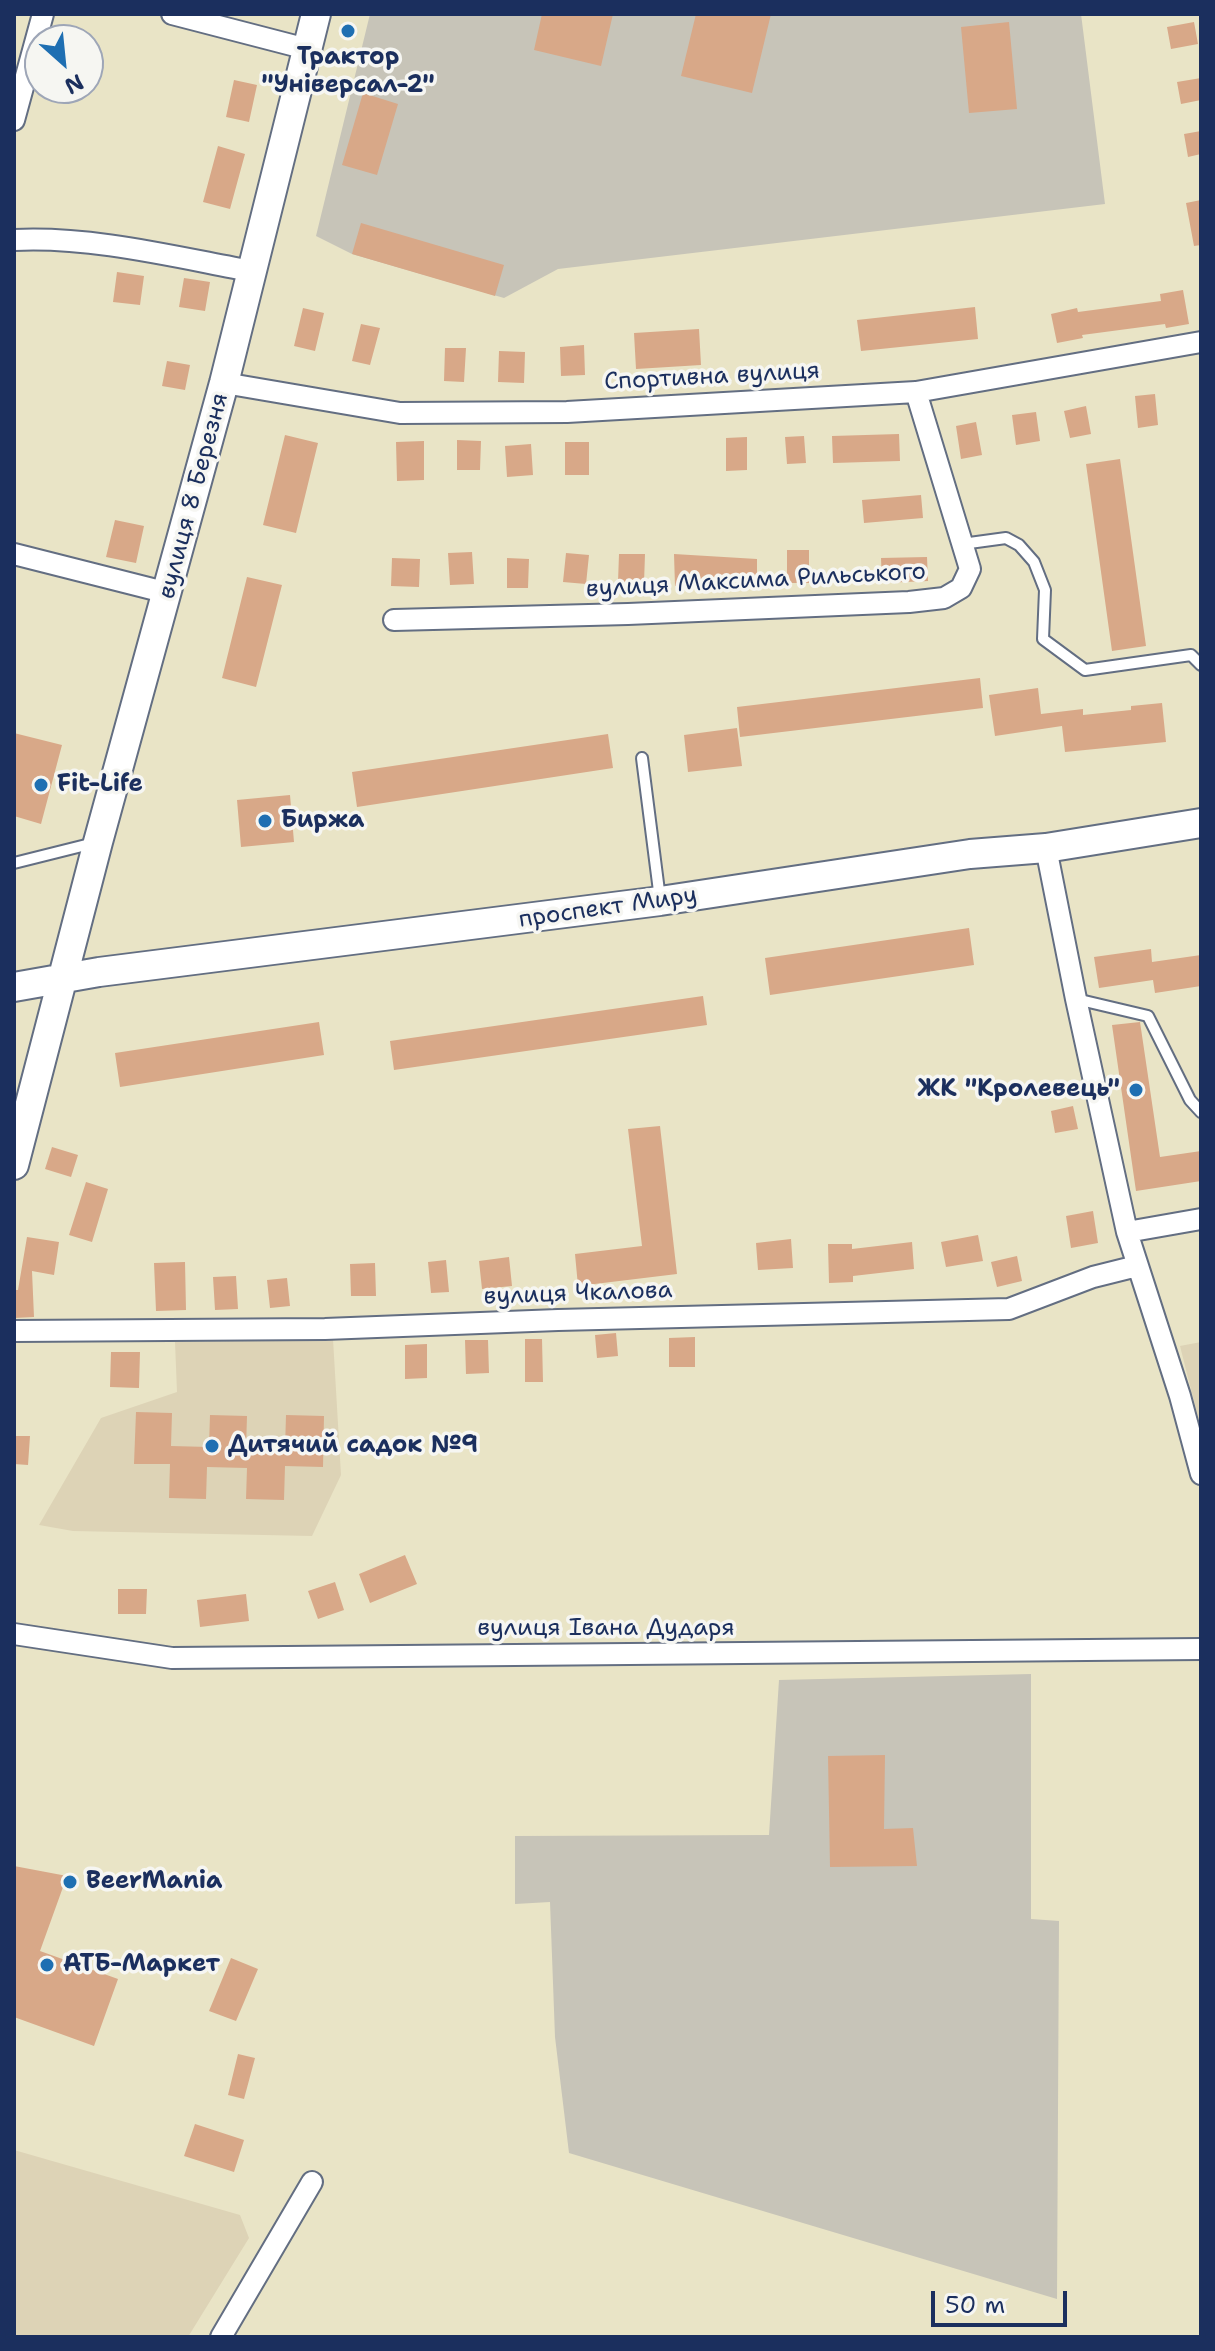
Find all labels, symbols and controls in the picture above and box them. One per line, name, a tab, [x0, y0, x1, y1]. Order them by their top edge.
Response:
marker: Трактор "Універсал-2"	[339, 22, 357, 40]
north arrow	[24, 24, 104, 104]
place label: Трактор "Універсал-2"	[261, 44, 435, 100]
text: N	[60, 67, 89, 101]
street label: Спортивна вулиця	[603, 357, 821, 397]
street label: вулиця 8 Березня	[153, 390, 235, 602]
street label: вулиця Максима Рильського	[585, 558, 927, 604]
place label: Fit-Life	[57, 771, 143, 799]
marker: Fit-Life	[32, 776, 50, 794]
place label: Биржа	[281, 807, 364, 835]
marker: Биржа	[256, 812, 274, 830]
street label: проспект Миру	[517, 881, 699, 935]
place label: ЖК "Кролевець"	[917, 1076, 1120, 1104]
marker: ЖК "Кролевець"	[1127, 1081, 1145, 1099]
street label: вулиця Чкалова	[483, 1276, 673, 1312]
place label: Дитячий садок №9	[228, 1432, 478, 1460]
marker: Дитячий садок №9	[203, 1437, 221, 1455]
street label: вулиця Івана Дударя	[477, 1615, 735, 1643]
place label: BeerMania	[86, 1868, 222, 1896]
marker: BeerMania	[61, 1873, 79, 1891]
place label: АТБ-Маркет	[63, 1951, 220, 1979]
marker: АТБ-Маркет	[38, 1956, 56, 1974]
scale bar	[935, 2275, 1071, 2325]
text: 50 m	[945, 2289, 1005, 2321]

